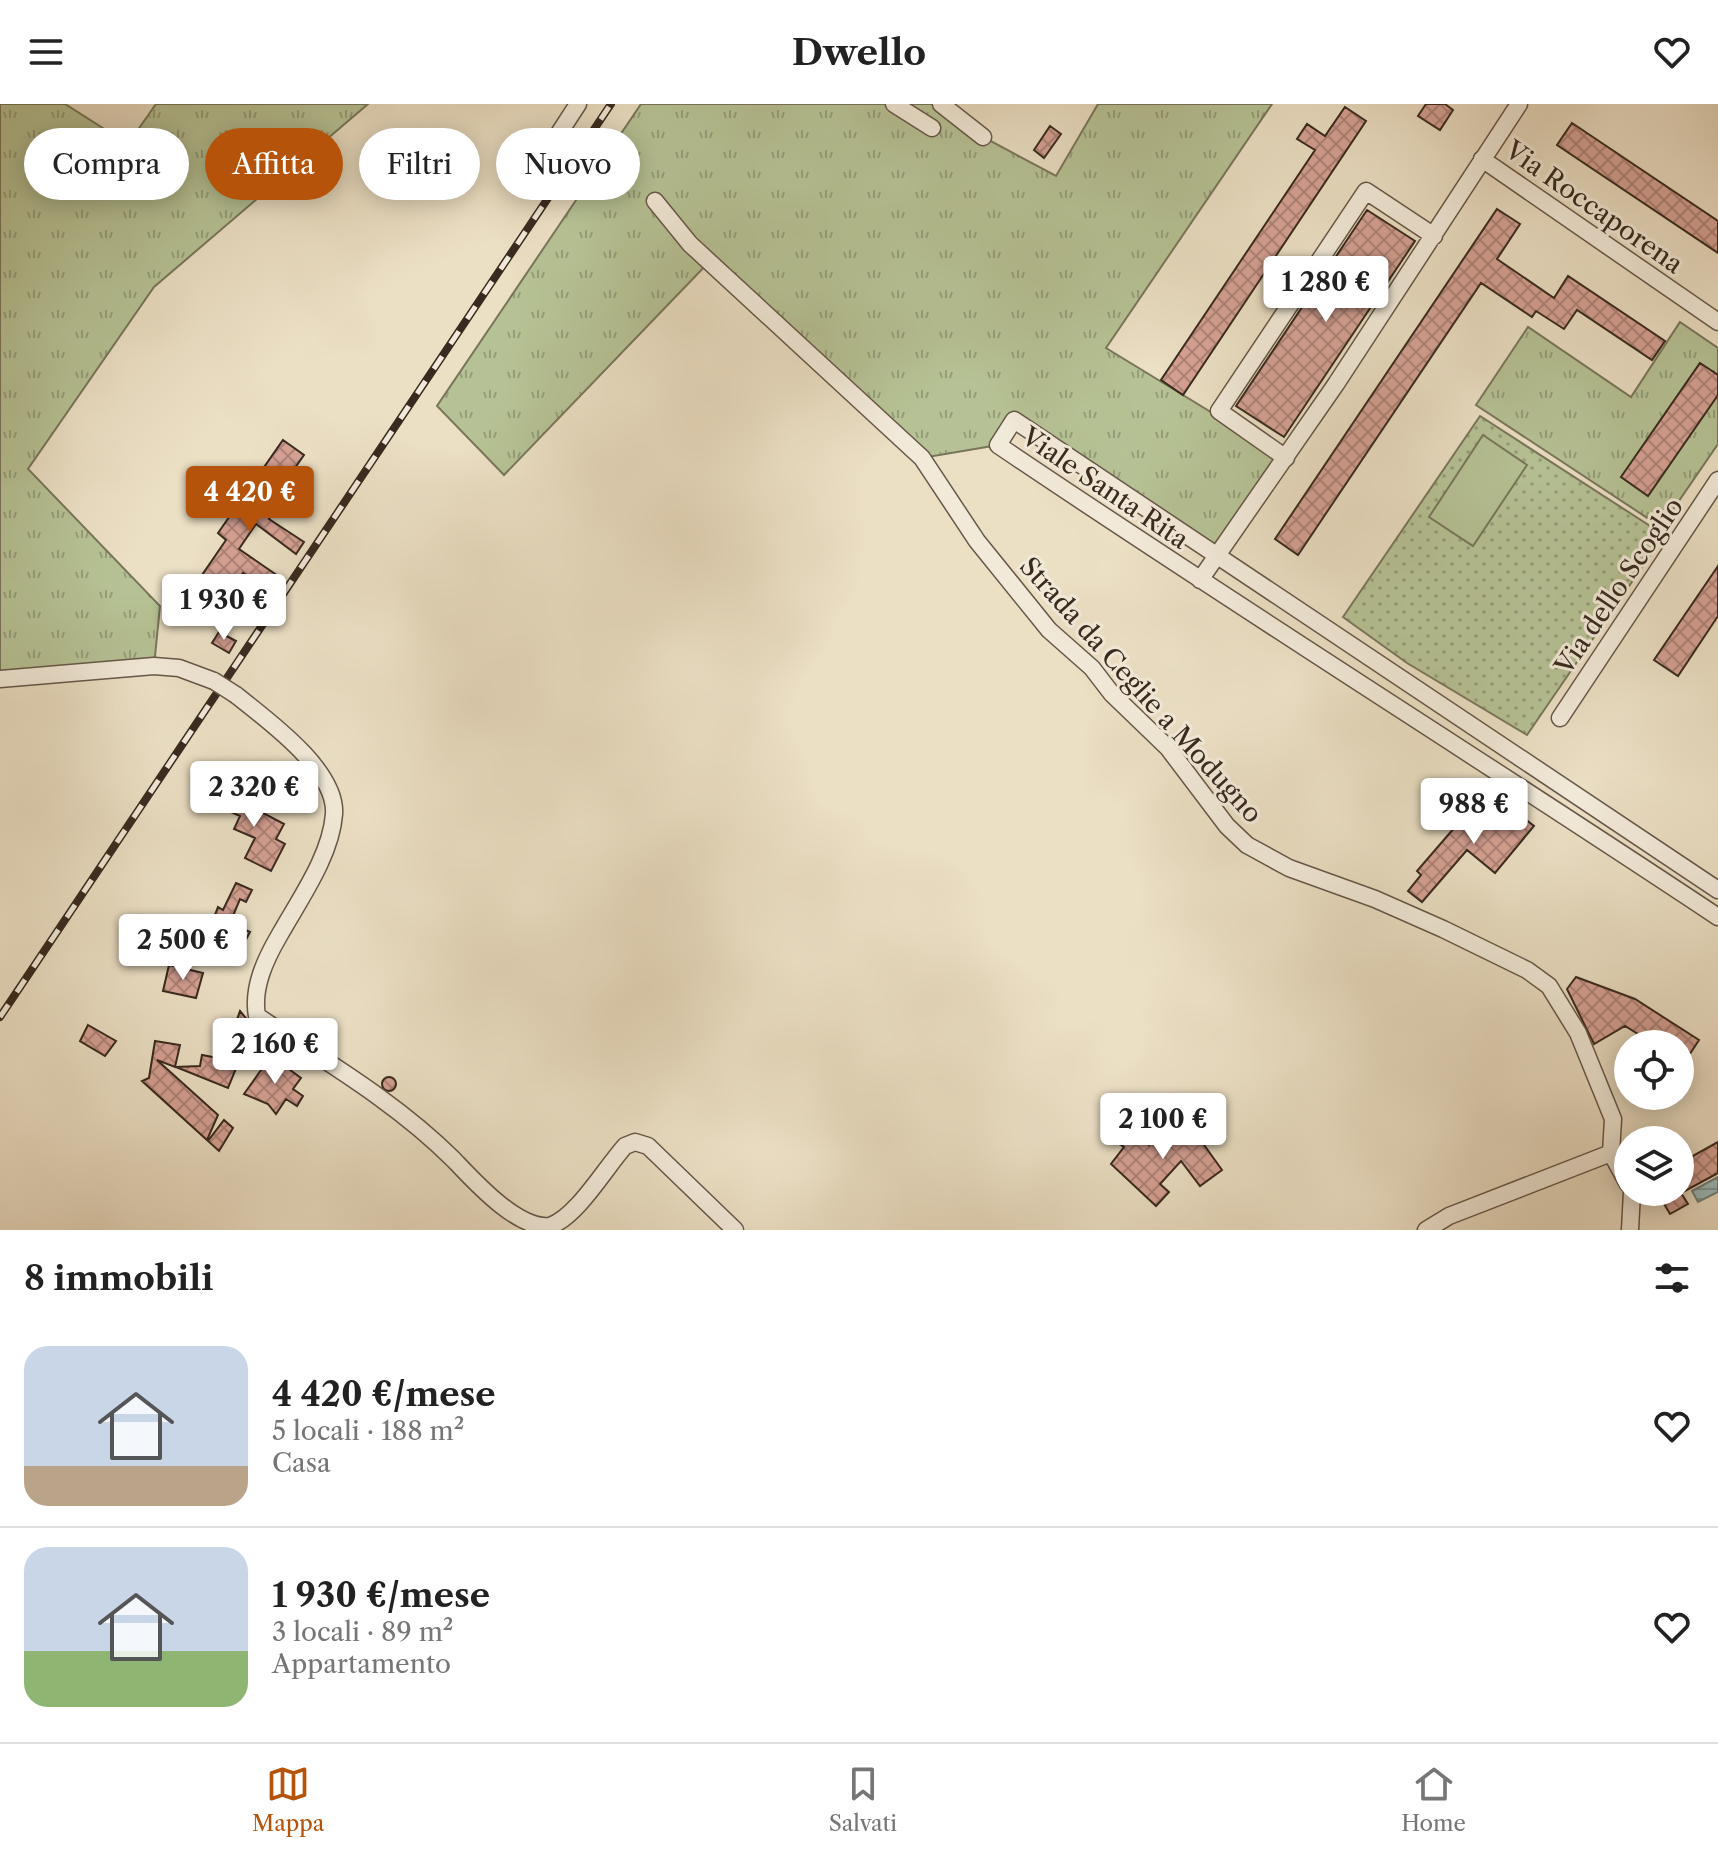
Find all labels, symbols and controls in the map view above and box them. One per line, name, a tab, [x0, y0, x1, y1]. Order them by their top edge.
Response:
icon: menu	[24, 30, 68, 74]
text: Dwello	[792, 30, 926, 74]
icon: heart	[1650, 30, 1694, 74]
chip: Compra	[24, 128, 189, 200]
chip: Affitta	[205, 128, 343, 200]
chip: Filtri	[359, 128, 480, 200]
chip: Nuovo	[496, 128, 640, 200]
street label: Via Roccaporena	[1498, 133, 1689, 280]
pin: 1 280 €	[1252, 256, 1400, 324]
text: 1 280 €	[1281, 266, 1371, 298]
street label: Viale Santa Rita	[1015, 420, 1195, 556]
pin: 4 420 €	[176, 466, 324, 534]
text: 4 420 €	[204, 476, 296, 508]
street label: Via dello Scoglio	[1548, 492, 1690, 681]
street label: Strada da Ceglie a Modugno	[1013, 550, 1269, 830]
pin: 1 930 €	[150, 574, 298, 642]
text: 1 930 €	[180, 584, 268, 616]
pin: 2 320 €	[180, 761, 328, 829]
text: 2 320 €	[208, 771, 300, 803]
pin: 988 €	[1418, 778, 1530, 846]
text: 988 €	[1439, 788, 1509, 820]
pin: 2 500 €	[109, 914, 257, 982]
text: 2 500 €	[137, 924, 229, 956]
pin: 2 160 €	[201, 1018, 349, 1086]
text: 2 160 €	[231, 1028, 319, 1060]
map controls	[1614, 1030, 1694, 1206]
button: locate	[1614, 1030, 1694, 1110]
pin: 2 100 €	[1089, 1093, 1237, 1161]
text: 2 100 €	[1118, 1103, 1208, 1135]
button: layers	[1614, 1126, 1694, 1206]
icon: filters	[1650, 1256, 1694, 1300]
text: 8 immobili	[24, 1257, 213, 1299]
text: 4 420 €/mese	[272, 1373, 496, 1415]
icon: home	[88, 1378, 184, 1474]
icon: heart	[1650, 1404, 1694, 1448]
text: 5 locali · 188 m²	[272, 1415, 464, 1447]
text: Casa	[272, 1447, 331, 1479]
text: 1 930 €/mese	[272, 1574, 490, 1616]
icon: home	[88, 1579, 184, 1675]
icon: heart	[1650, 1605, 1694, 1649]
text: 3 locali · 89 m²	[272, 1616, 453, 1648]
text: Appartamento	[272, 1648, 451, 1680]
tab: Mappa	[252, 1762, 324, 1837]
tab: Salvati	[829, 1762, 897, 1837]
tab: Home	[1401, 1762, 1466, 1837]

